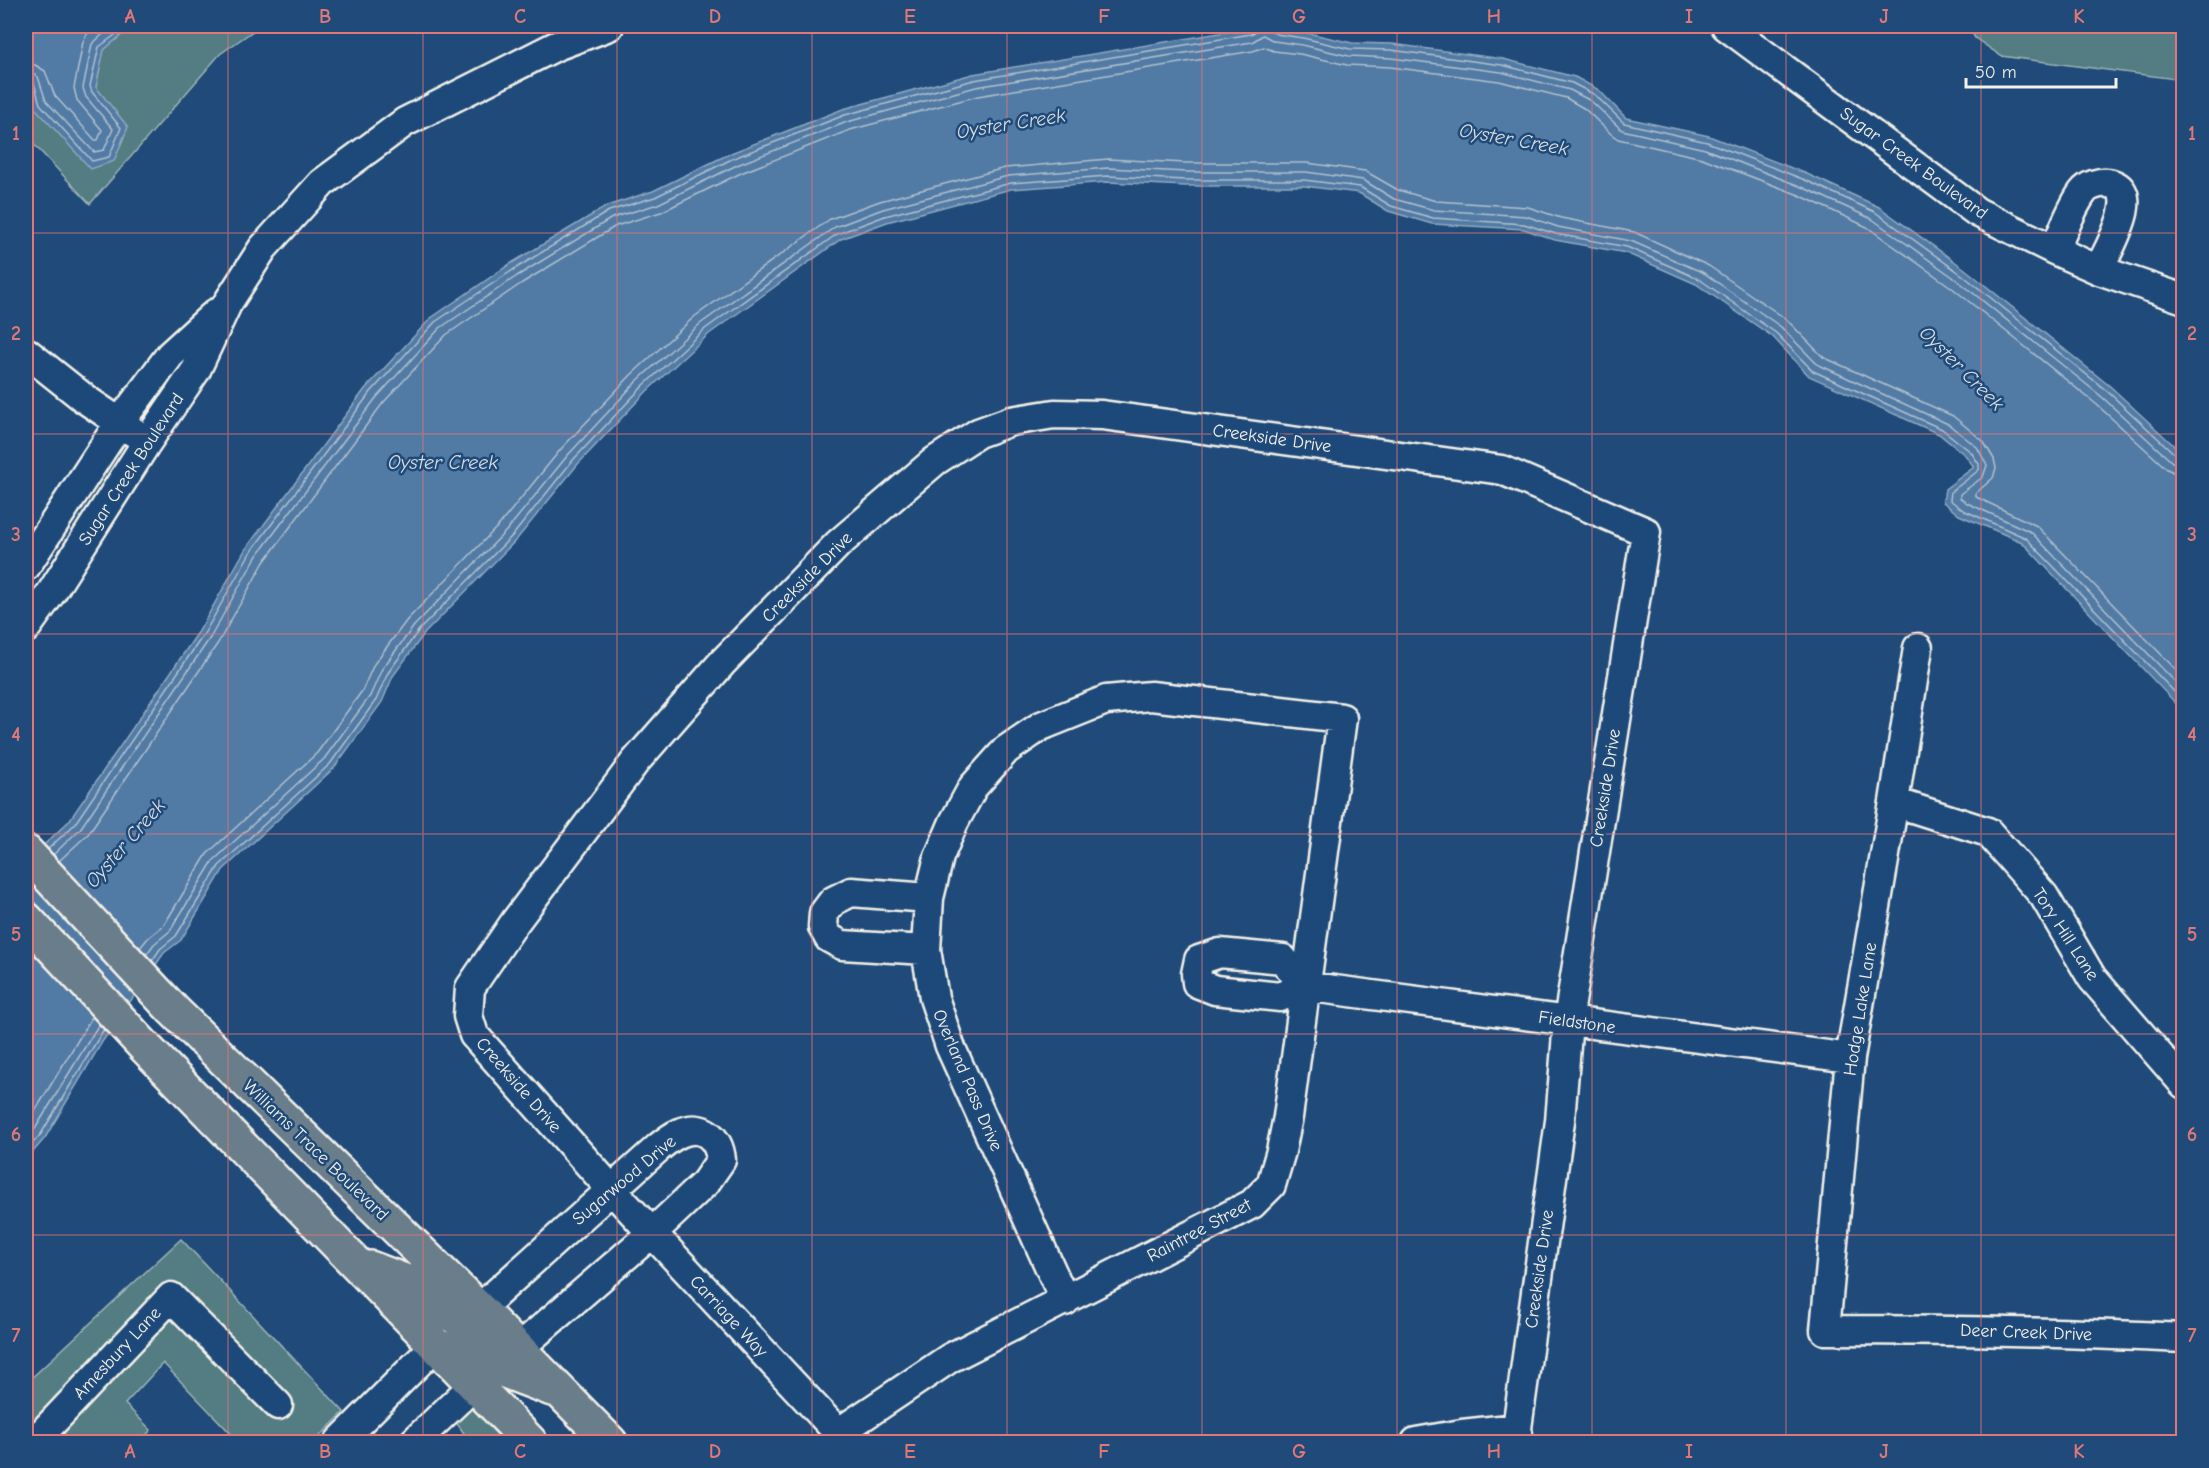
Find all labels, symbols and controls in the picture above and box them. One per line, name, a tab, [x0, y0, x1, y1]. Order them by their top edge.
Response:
text: A	[124, 5, 136, 28]
text: B	[319, 5, 331, 28]
text: C	[514, 5, 526, 28]
text: D	[709, 5, 721, 28]
text: E	[904, 5, 916, 28]
text: F	[1098, 5, 1110, 28]
text: G	[1292, 5, 1306, 28]
text: H	[1487, 5, 1501, 28]
text: I	[1685, 5, 1693, 28]
text: J	[1879, 5, 1889, 28]
text: K	[2073, 5, 2085, 28]
scale bar	[1966, 51, 2116, 89]
text: 50 m	[1975, 62, 2017, 83]
water label: Oyster Creek	[955, 103, 1067, 143]
street label: Sugar Creek Boulevard	[1836, 103, 1992, 224]
water label: Oyster Creek	[1458, 119, 1570, 160]
text: 1	[12, 122, 20, 145]
text: 1	[2188, 122, 2196, 145]
water label: Oyster Creek	[1915, 321, 2009, 416]
text: 2	[11, 322, 21, 345]
text: 2	[2187, 322, 2197, 345]
street label: Sugar Creek Boulevard	[74, 389, 188, 549]
street label: Creekside Drive	[1211, 420, 1333, 457]
water label: Oyster Creek	[388, 451, 498, 474]
text: 3	[11, 523, 21, 546]
text: 3	[2187, 523, 2197, 546]
street label: Creekside Drive	[758, 528, 857, 627]
text: 4	[11, 723, 21, 746]
text: 4	[2187, 723, 2197, 746]
street label: Creekside Drive	[1586, 727, 1625, 849]
water label: Oyster Creek	[81, 794, 170, 892]
street label: Tory Hill Lane	[2028, 884, 2103, 985]
text: 5	[11, 923, 21, 946]
text: 5	[2187, 923, 2197, 946]
street label: Hodge Lake Lane	[1840, 941, 1881, 1077]
street label: Overland Pass Drive	[928, 1006, 1007, 1154]
street label: Fieldstone	[1537, 1007, 1617, 1038]
street label: Creekside Drive	[472, 1033, 566, 1137]
street label: Williams Trace Boulevard	[239, 1075, 393, 1225]
text: 6	[11, 1123, 21, 1146]
text: 6	[2187, 1123, 2197, 1146]
street label: Sugarwood Drive	[568, 1131, 680, 1230]
street label: Raintree Street	[1144, 1194, 1256, 1267]
street label: Creekside Drive	[1521, 1208, 1558, 1330]
street label: Carriage Way	[685, 1271, 773, 1362]
street label: Amesbury Lane	[69, 1303, 166, 1404]
street label: Deer Creek Drive	[1960, 1320, 2092, 1345]
text: 7	[12, 1324, 21, 1347]
text: 7	[2188, 1324, 2197, 1347]
text: A	[124, 1440, 136, 1463]
text: B	[319, 1440, 331, 1463]
text: C	[514, 1440, 526, 1463]
text: D	[709, 1440, 721, 1463]
text: E	[904, 1440, 916, 1463]
text: F	[1098, 1440, 1110, 1463]
text: G	[1292, 1440, 1306, 1463]
text: H	[1487, 1440, 1501, 1463]
text: I	[1685, 1440, 1693, 1463]
text: J	[1879, 1440, 1889, 1463]
text: K	[2073, 1440, 2085, 1463]

